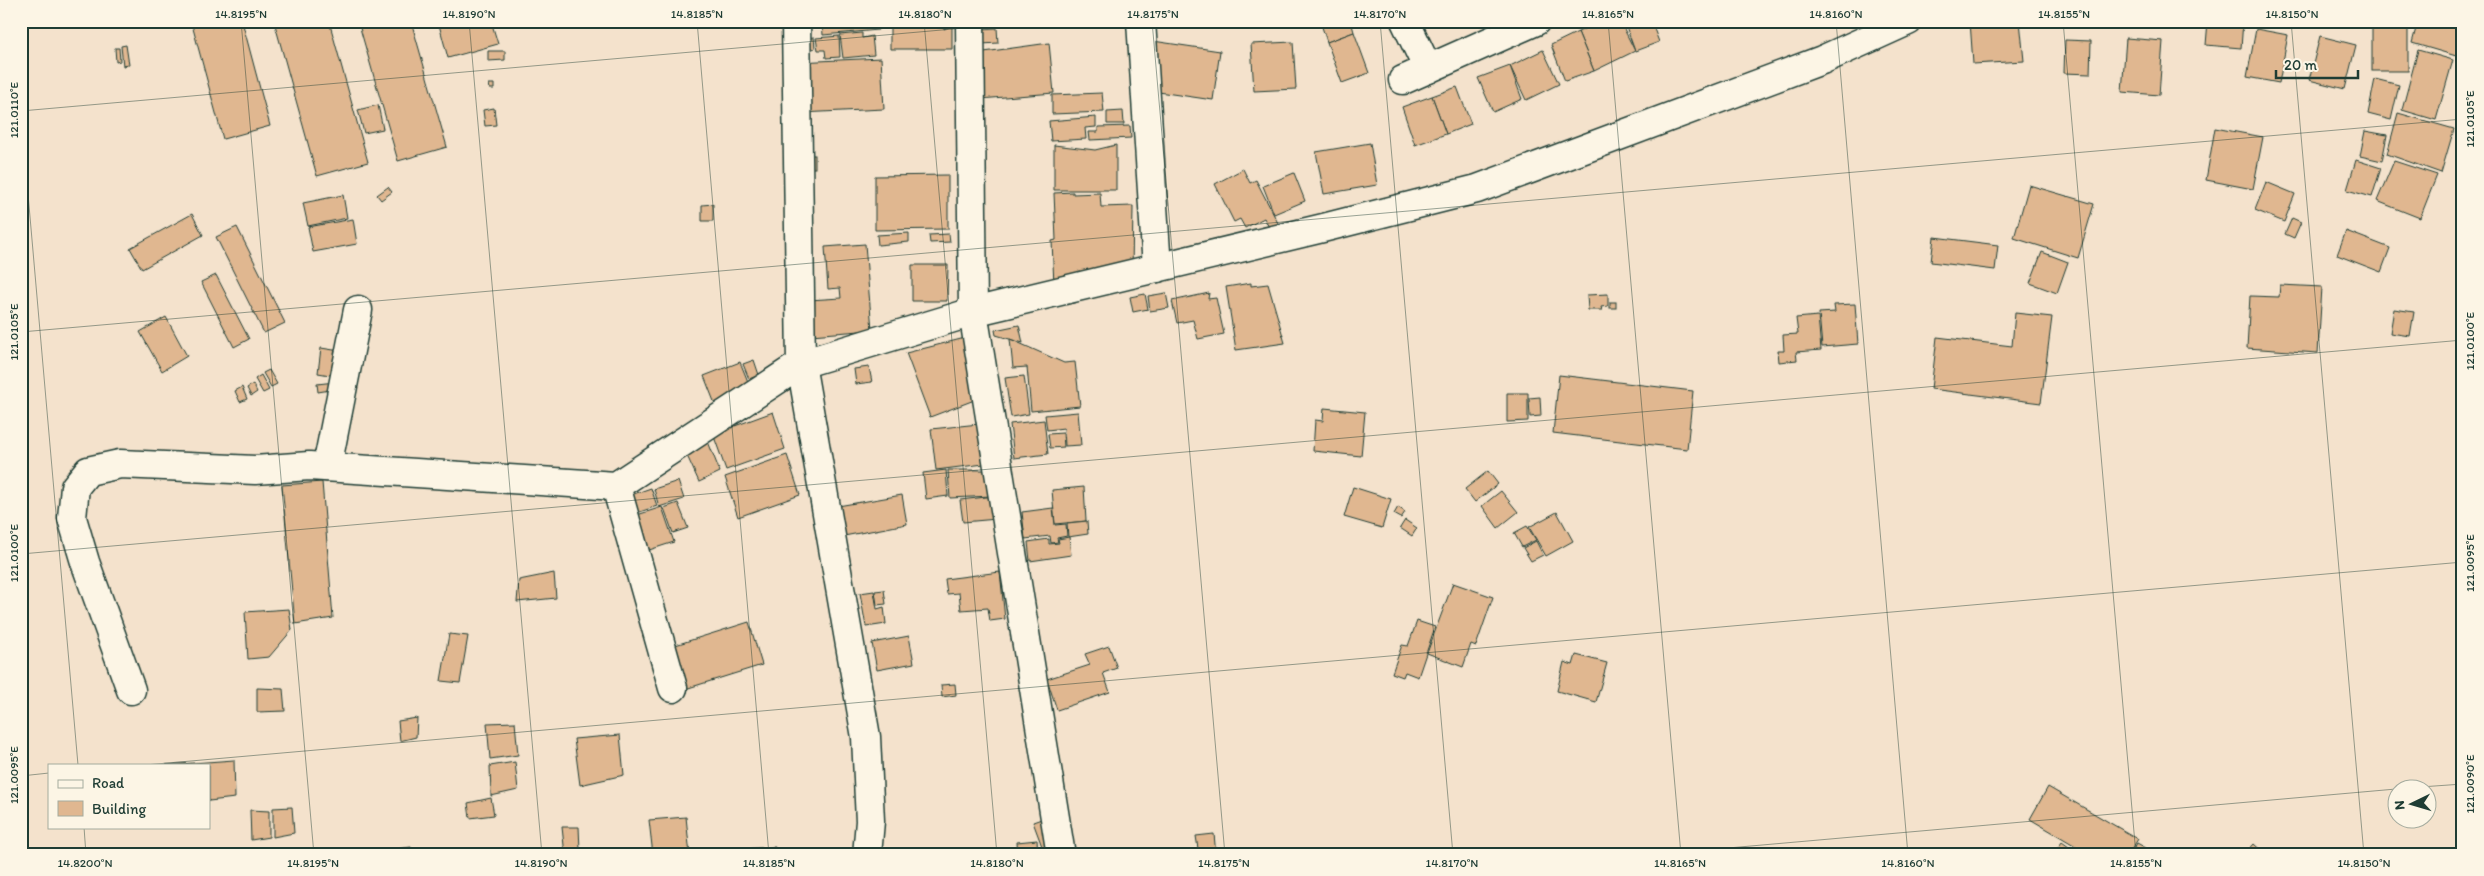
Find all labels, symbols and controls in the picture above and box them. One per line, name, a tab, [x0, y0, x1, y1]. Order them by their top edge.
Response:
text: 14.8195°N	[215, 7, 267, 21]
text: 14.8190°N	[442, 7, 496, 21]
text: 14.8185°N	[671, 7, 723, 21]
text: 14.8180°N	[898, 7, 952, 21]
text: 14.8175°N	[1127, 7, 1179, 21]
text: 14.8170°N	[1354, 7, 1406, 21]
text: 14.8165°N	[1582, 7, 1634, 21]
text: 14.8160°N	[1809, 7, 1863, 21]
text: 14.8155°N	[2038, 7, 2090, 21]
text: 14.8150°N	[2265, 7, 2319, 21]
scale bar	[2276, 48, 2359, 80]
text: 20 m	[2284, 56, 2318, 74]
text: 121.0110°E	[7, 81, 21, 138]
text: 121.0105°E	[2463, 90, 2477, 148]
text: 121.0105°E	[7, 303, 21, 361]
text: 121.0100°E	[2463, 311, 2477, 370]
text: 121.0100°E	[7, 523, 21, 582]
text: 121.0095°E	[2463, 534, 2477, 592]
text: 121.0095°E	[7, 746, 21, 804]
text: 121.0090°E	[2463, 754, 2477, 814]
legend	[48, 764, 210, 828]
text: Road	[92, 774, 125, 792]
north arrow	[2386, 778, 2436, 828]
text: Building	[92, 800, 146, 818]
text: N	[2391, 800, 2408, 811]
text: 14.8200°N	[57, 856, 113, 870]
text: 14.8195°N	[287, 856, 339, 870]
text: 14.8190°N	[514, 856, 568, 870]
text: 14.8185°N	[743, 856, 795, 870]
text: 14.8180°N	[970, 856, 1024, 870]
text: 14.8175°N	[1198, 856, 1250, 870]
text: 14.8170°N	[1426, 856, 1478, 870]
text: 14.8165°N	[1654, 856, 1706, 870]
text: 14.8160°N	[1881, 856, 1935, 870]
text: 14.8155°N	[2110, 856, 2162, 870]
text: 14.8150°N	[2337, 856, 2391, 870]

